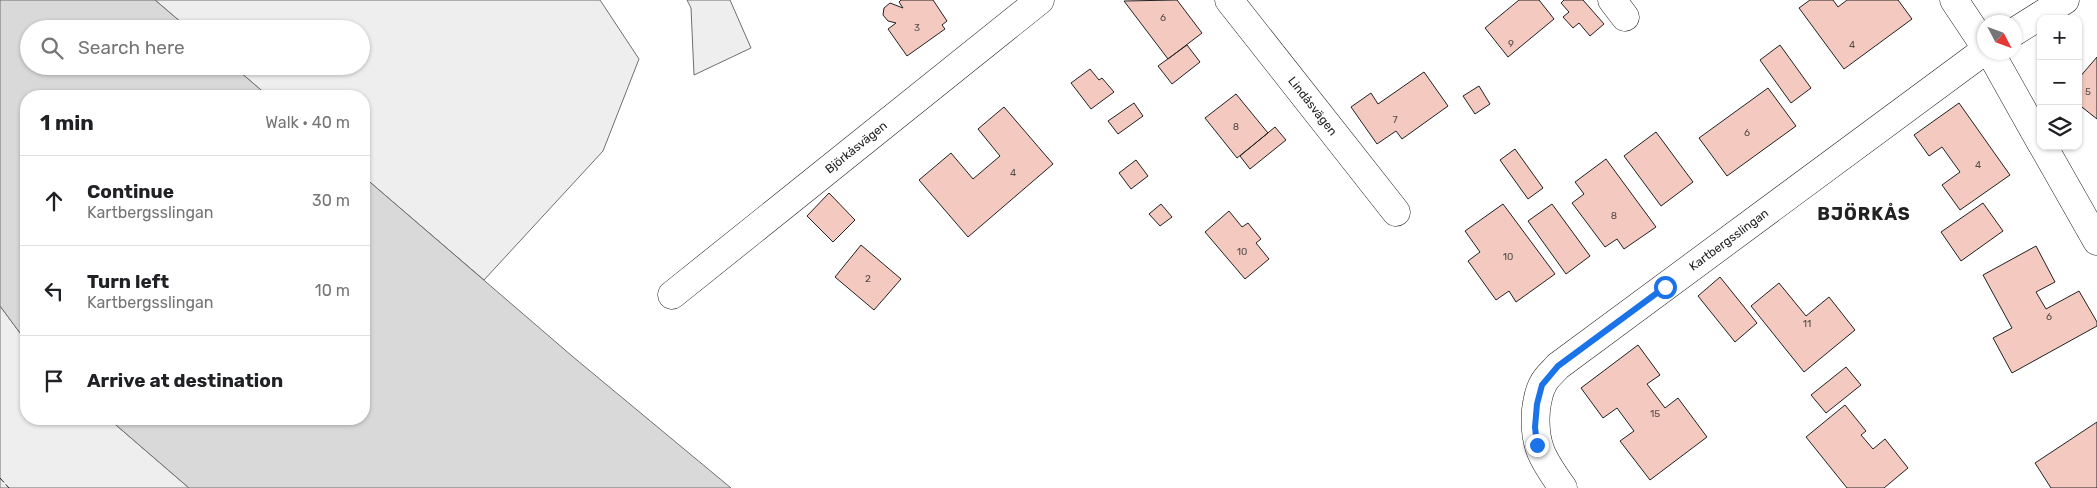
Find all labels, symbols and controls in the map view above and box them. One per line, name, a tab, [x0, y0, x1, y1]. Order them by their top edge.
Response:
house number: 6	[1160, 12, 1166, 24]
north arrow	[1977, 15, 2022, 60]
map controls	[2037, 15, 2082, 150]
button: +	[2037, 15, 2082, 60]
search box	[20, 20, 370, 75]
house number: 3	[914, 22, 920, 34]
icon: search	[38, 34, 66, 62]
text: Search here	[78, 36, 185, 59]
house number: 9	[1508, 38, 1514, 50]
house number: 4	[1849, 39, 1855, 51]
button: −	[2037, 60, 2082, 105]
street label: Lindåsvägen	[1285, 74, 1340, 138]
house number: 5	[2085, 86, 2091, 98]
button: layers	[2037, 105, 2082, 150]
text: 1 min	[40, 110, 94, 135]
text: Walk · 40 m	[265, 113, 350, 132]
house number: 7	[1392, 114, 1398, 126]
street label: Björkåsvägen	[822, 118, 890, 176]
house number: 8	[1233, 121, 1239, 133]
house number: 6	[1744, 127, 1750, 139]
house number: 4	[1975, 159, 1981, 171]
house number: 4	[1010, 167, 1016, 179]
text: Continue	[87, 180, 174, 203]
icon: ahead	[40, 187, 68, 215]
text: 30 m	[312, 191, 350, 210]
district label: BJÖRKÅS	[1817, 202, 1911, 225]
text: Kartbergsslingan	[87, 203, 213, 222]
street label: Kartbergsslingan	[1686, 206, 1771, 274]
house number: 8	[1611, 210, 1617, 222]
house number: 10	[1237, 246, 1247, 258]
house number: 10	[1503, 251, 1513, 263]
text: Turn left	[87, 270, 169, 293]
house number: 2	[865, 273, 871, 285]
route start	[1654, 276, 1677, 299]
icon: left	[40, 277, 68, 305]
text: 10 m	[315, 281, 350, 300]
text: Kartbergsslingan	[87, 293, 213, 312]
house number: 6	[2046, 311, 2052, 323]
house number: 11	[1803, 318, 1811, 330]
icon: arrive	[40, 367, 68, 395]
text: Arrive at destination	[87, 369, 283, 392]
house number: 15	[1650, 408, 1660, 420]
route end	[1526, 434, 1549, 457]

